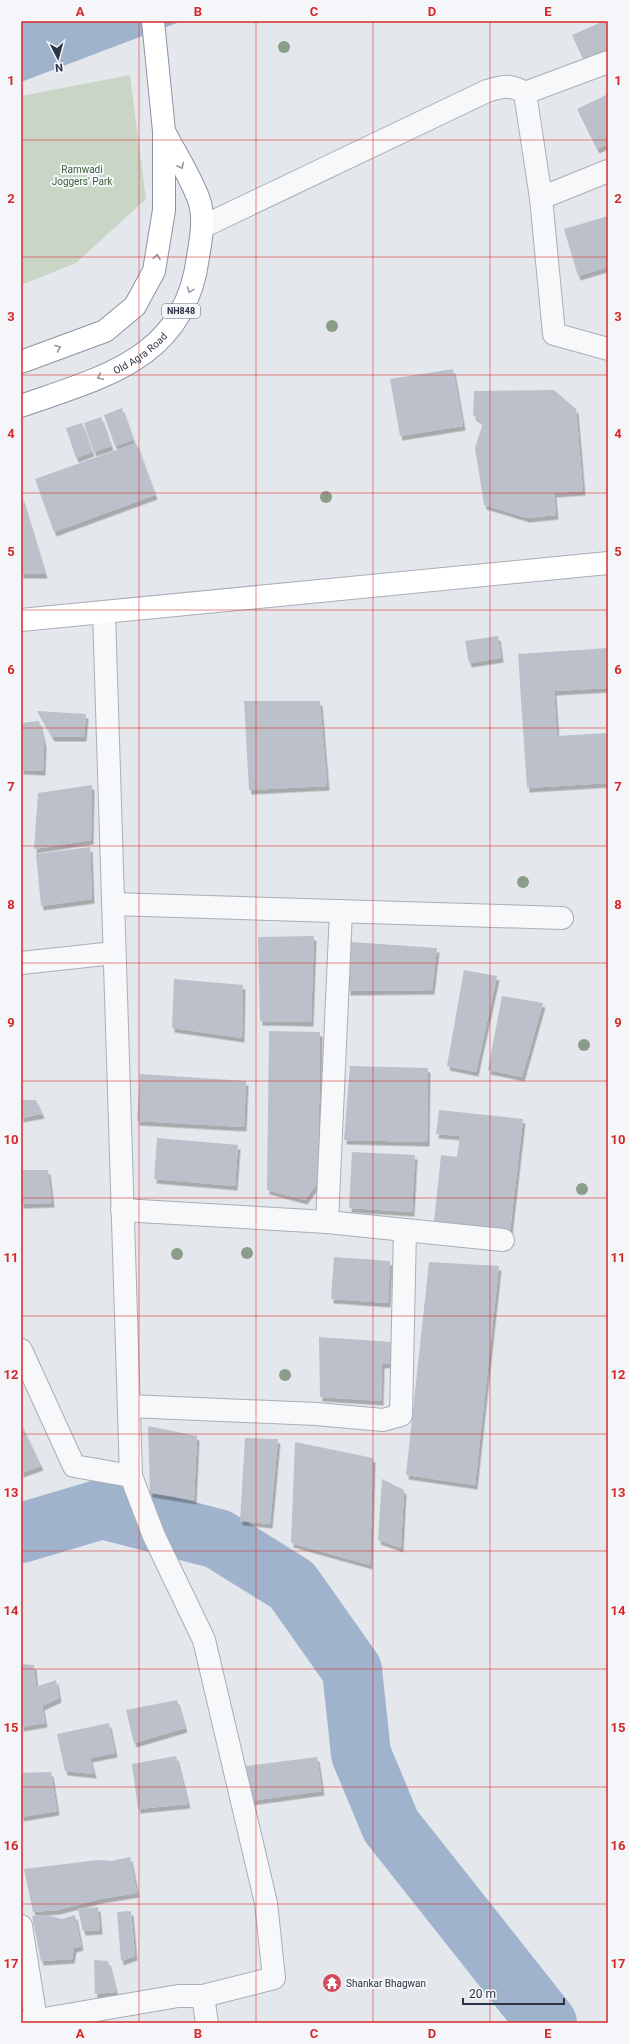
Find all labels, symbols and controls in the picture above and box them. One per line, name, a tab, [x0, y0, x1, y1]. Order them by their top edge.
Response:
text: A	[76, 4, 85, 19]
text: B	[194, 4, 202, 19]
text: C	[310, 4, 319, 19]
text: D	[428, 4, 436, 19]
text: E	[544, 4, 552, 19]
north arrow	[38, 38, 78, 78]
text: N	[54, 61, 64, 74]
text: 1	[7, 73, 15, 88]
text: 1	[614, 73, 622, 88]
one-way arrow	[176, 161, 184, 169]
park label: Ramwadi Joggers' Park	[52, 164, 113, 187]
text: 2	[7, 191, 15, 206]
text: 2	[614, 191, 622, 206]
one-way arrow	[152, 254, 161, 260]
one-way arrow	[186, 286, 194, 293]
road number: NH848	[162, 304, 200, 318]
text: 3	[7, 309, 15, 324]
text: 3	[614, 309, 622, 324]
street label: Old Agra Road	[111, 331, 169, 376]
one-way arrow	[54, 345, 61, 353]
one-way arrow	[97, 372, 105, 380]
text: 4	[7, 426, 15, 441]
text: 4	[614, 426, 622, 441]
text: 5	[7, 544, 15, 559]
text: 5	[614, 544, 622, 559]
text: 6	[7, 662, 15, 677]
text: 6	[614, 662, 622, 677]
text: 7	[7, 779, 15, 794]
text: 7	[614, 779, 622, 794]
text: 8	[7, 897, 15, 912]
text: 8	[614, 897, 622, 912]
text: 9	[7, 1015, 15, 1030]
text: 9	[614, 1015, 622, 1030]
text: 10	[4, 1132, 18, 1147]
text: 10	[611, 1132, 625, 1147]
text: 11	[4, 1250, 18, 1265]
text: 11	[611, 1250, 625, 1265]
text: 12	[4, 1367, 18, 1382]
text: 12	[611, 1367, 625, 1382]
text: 13	[4, 1485, 18, 1500]
text: 13	[611, 1485, 625, 1500]
text: 14	[4, 1603, 19, 1618]
text: 14	[611, 1603, 626, 1618]
text: 15	[4, 1720, 18, 1735]
text: 15	[611, 1720, 625, 1735]
text: 16	[4, 1838, 19, 1853]
text: 16	[611, 1838, 626, 1853]
text: 17	[4, 1956, 18, 1971]
text: 17	[611, 1956, 625, 1971]
temple icon: Shankar Bhagwan	[321, 1972, 343, 1994]
place label: Shankar Bhagwan	[346, 1978, 426, 1989]
scale bar	[463, 1980, 564, 2006]
text: 20 m	[469, 1987, 496, 2001]
text: A	[76, 2026, 85, 2041]
text: B	[194, 2026, 202, 2041]
text: C	[310, 2026, 319, 2041]
text: D	[428, 2026, 436, 2041]
text: E	[544, 2026, 552, 2041]

